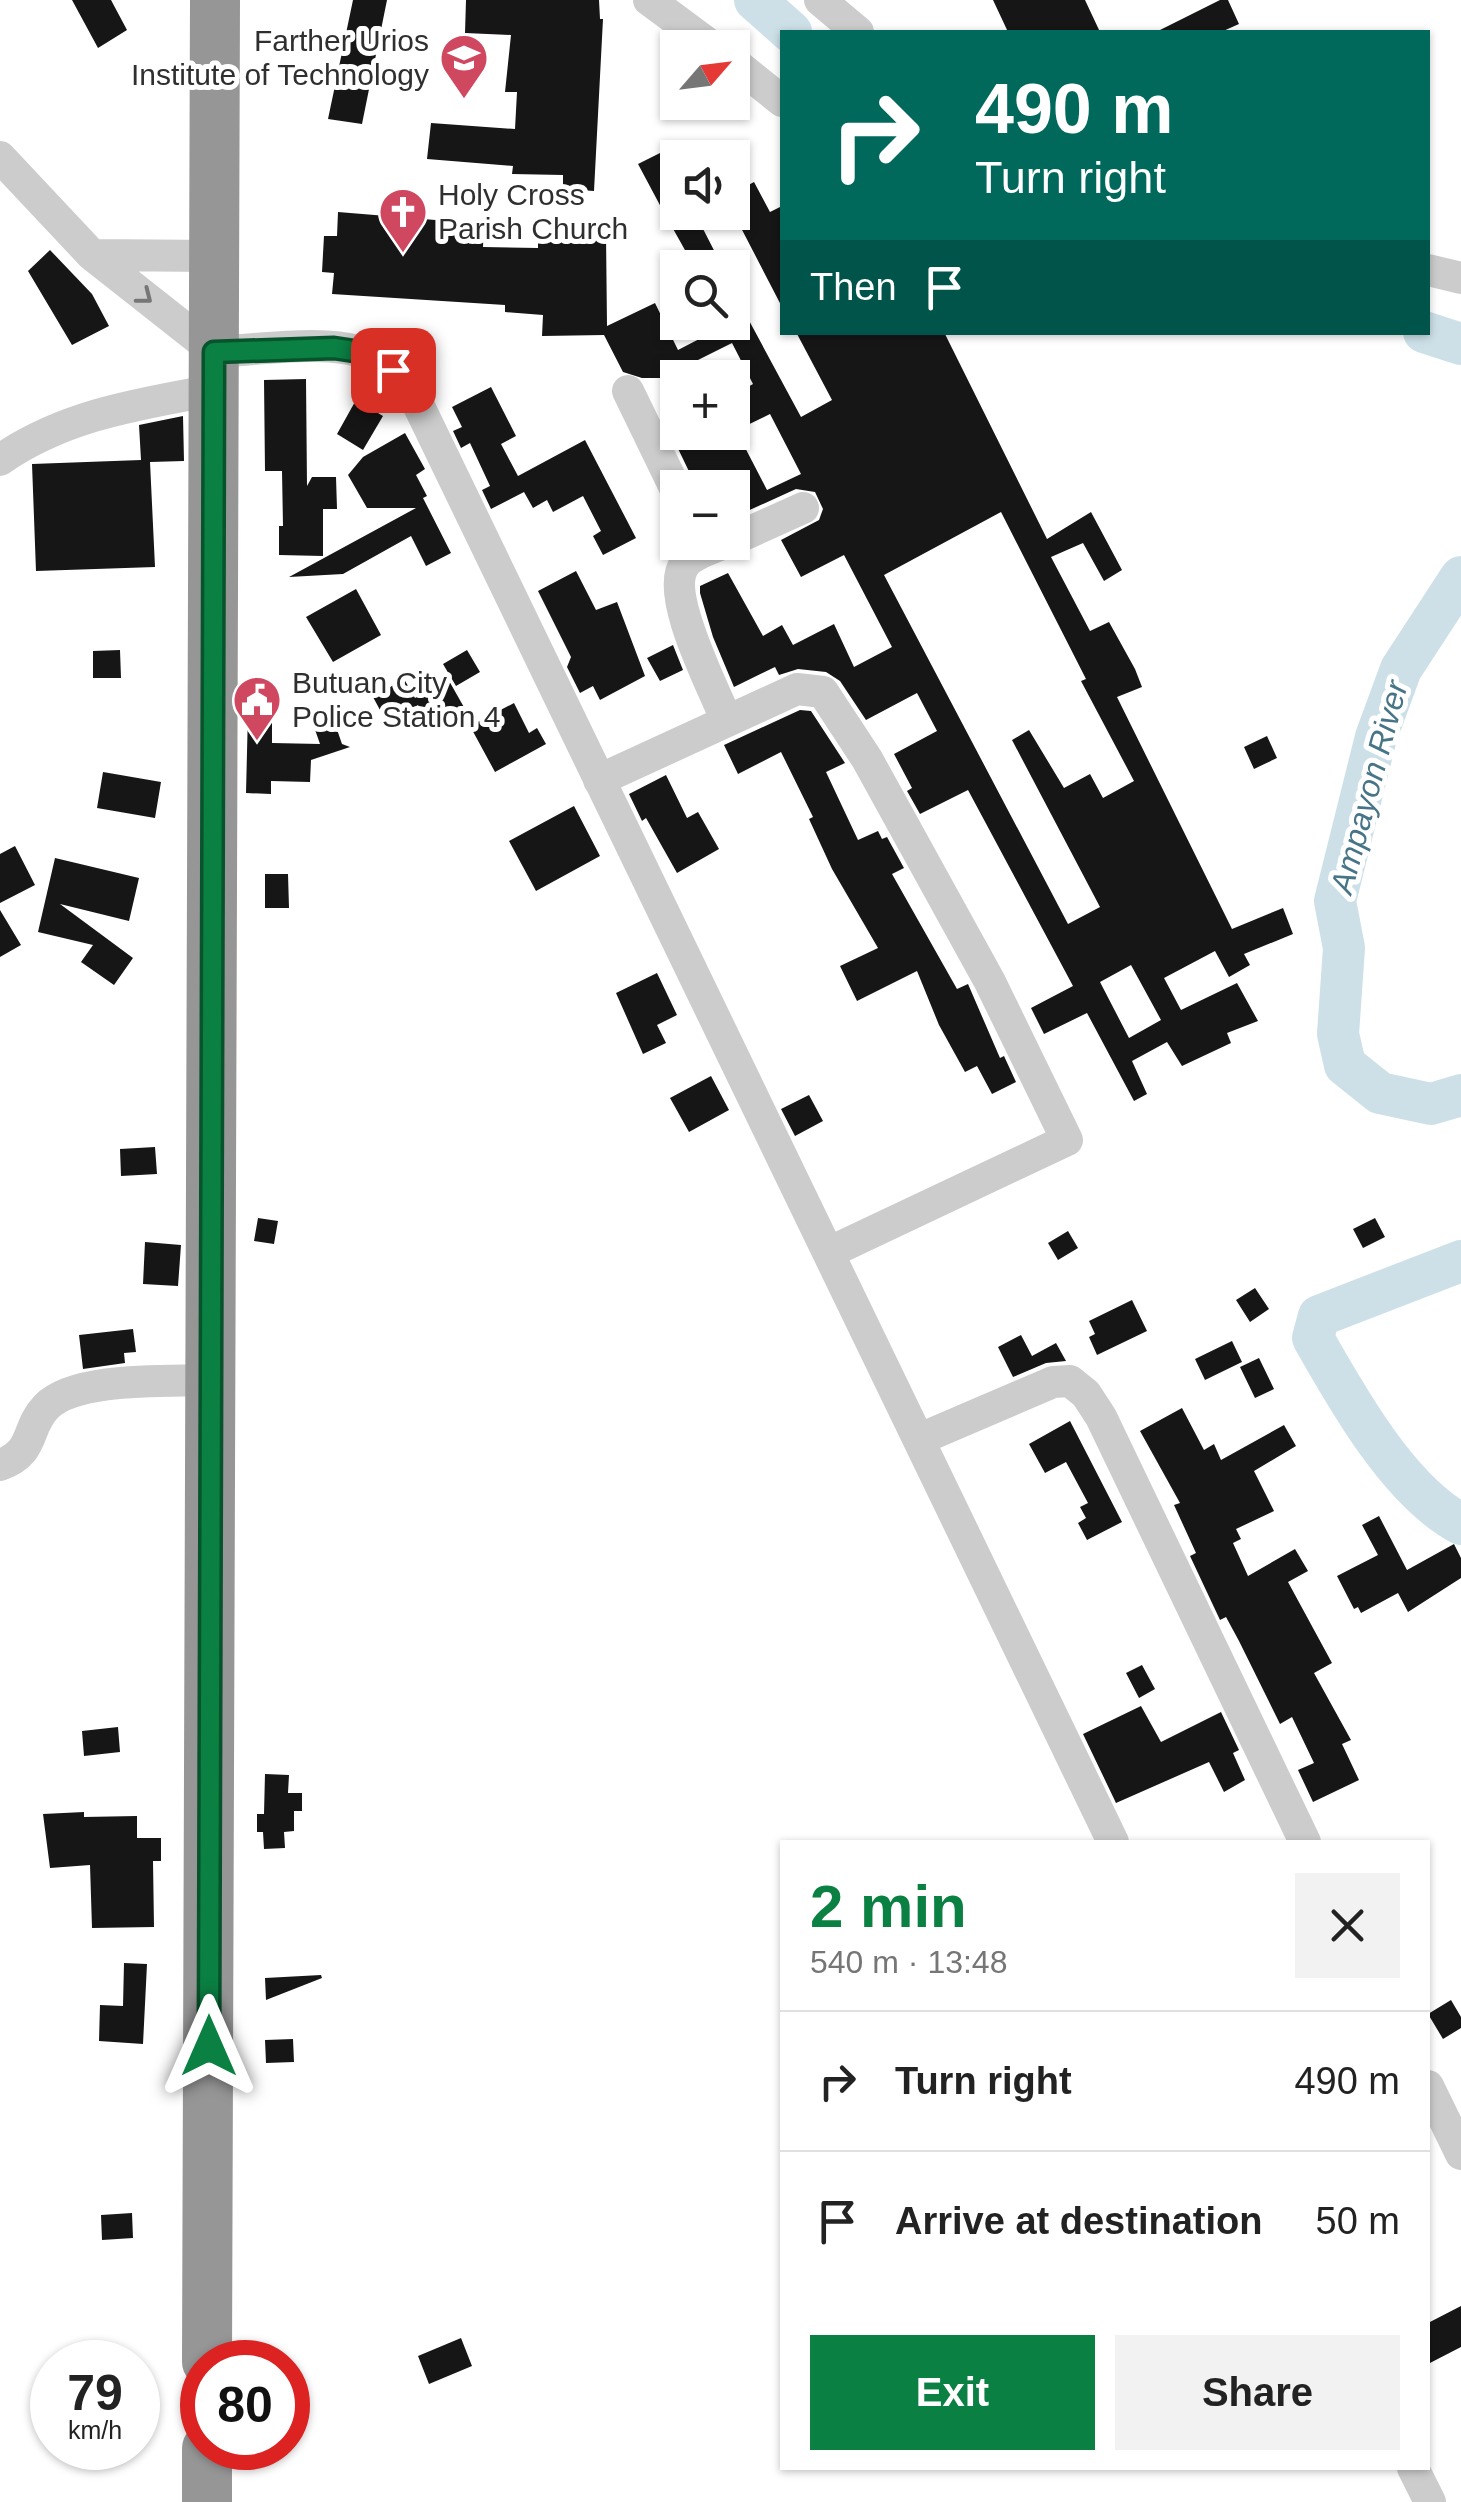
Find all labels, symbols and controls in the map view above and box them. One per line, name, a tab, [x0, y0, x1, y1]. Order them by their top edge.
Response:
place label: Farther Urios Institute of Technology	[131, 24, 429, 91]
north arrow	[660, 30, 750, 120]
map controls	[660, 30, 750, 560]
school or university icon: Farther Urios Institute of Technology	[438, 32, 490, 100]
icon: right	[810, 70, 940, 200]
text: 490 m	[975, 70, 1173, 148]
button: sound	[660, 140, 750, 230]
text: Turn right	[975, 152, 1166, 203]
place label: Holy Cross Parish Church	[438, 178, 628, 245]
church icon: Holy Cross Parish Church	[377, 186, 429, 254]
button: search	[660, 250, 750, 340]
icon: arrive	[917, 260, 972, 315]
text: Then	[810, 266, 897, 308]
one-way arrow	[134, 285, 152, 303]
pin	[351, 328, 436, 413]
icon: arrive	[366, 343, 421, 398]
button: +	[660, 360, 750, 450]
button: −	[660, 470, 750, 560]
place label: Butuan City Police Station 4	[292, 666, 500, 733]
public building icon: Butuan City Police Station 4	[231, 674, 283, 742]
water label: Ampayon River	[1323, 675, 1415, 899]
text: 2 min	[810, 1873, 967, 1940]
button: close	[1295, 1873, 1400, 1978]
text: 540 m · 13:48	[810, 1944, 1007, 1980]
position arrow	[157, 1994, 261, 2098]
icon: right	[810, 2054, 865, 2109]
text: Turn right	[895, 2060, 1072, 2102]
text: 490 m	[1294, 2060, 1400, 2102]
icon: arrive	[810, 2194, 865, 2249]
text: Arrive at destination	[895, 2200, 1262, 2242]
text: 50 m	[1316, 2200, 1400, 2242]
button: Exit	[810, 2335, 1095, 2450]
button: Share	[1115, 2335, 1400, 2450]
speed limit sign: 80	[180, 2340, 310, 2470]
text: 79	[67, 2365, 123, 2421]
text: km/h	[68, 2416, 122, 2444]

